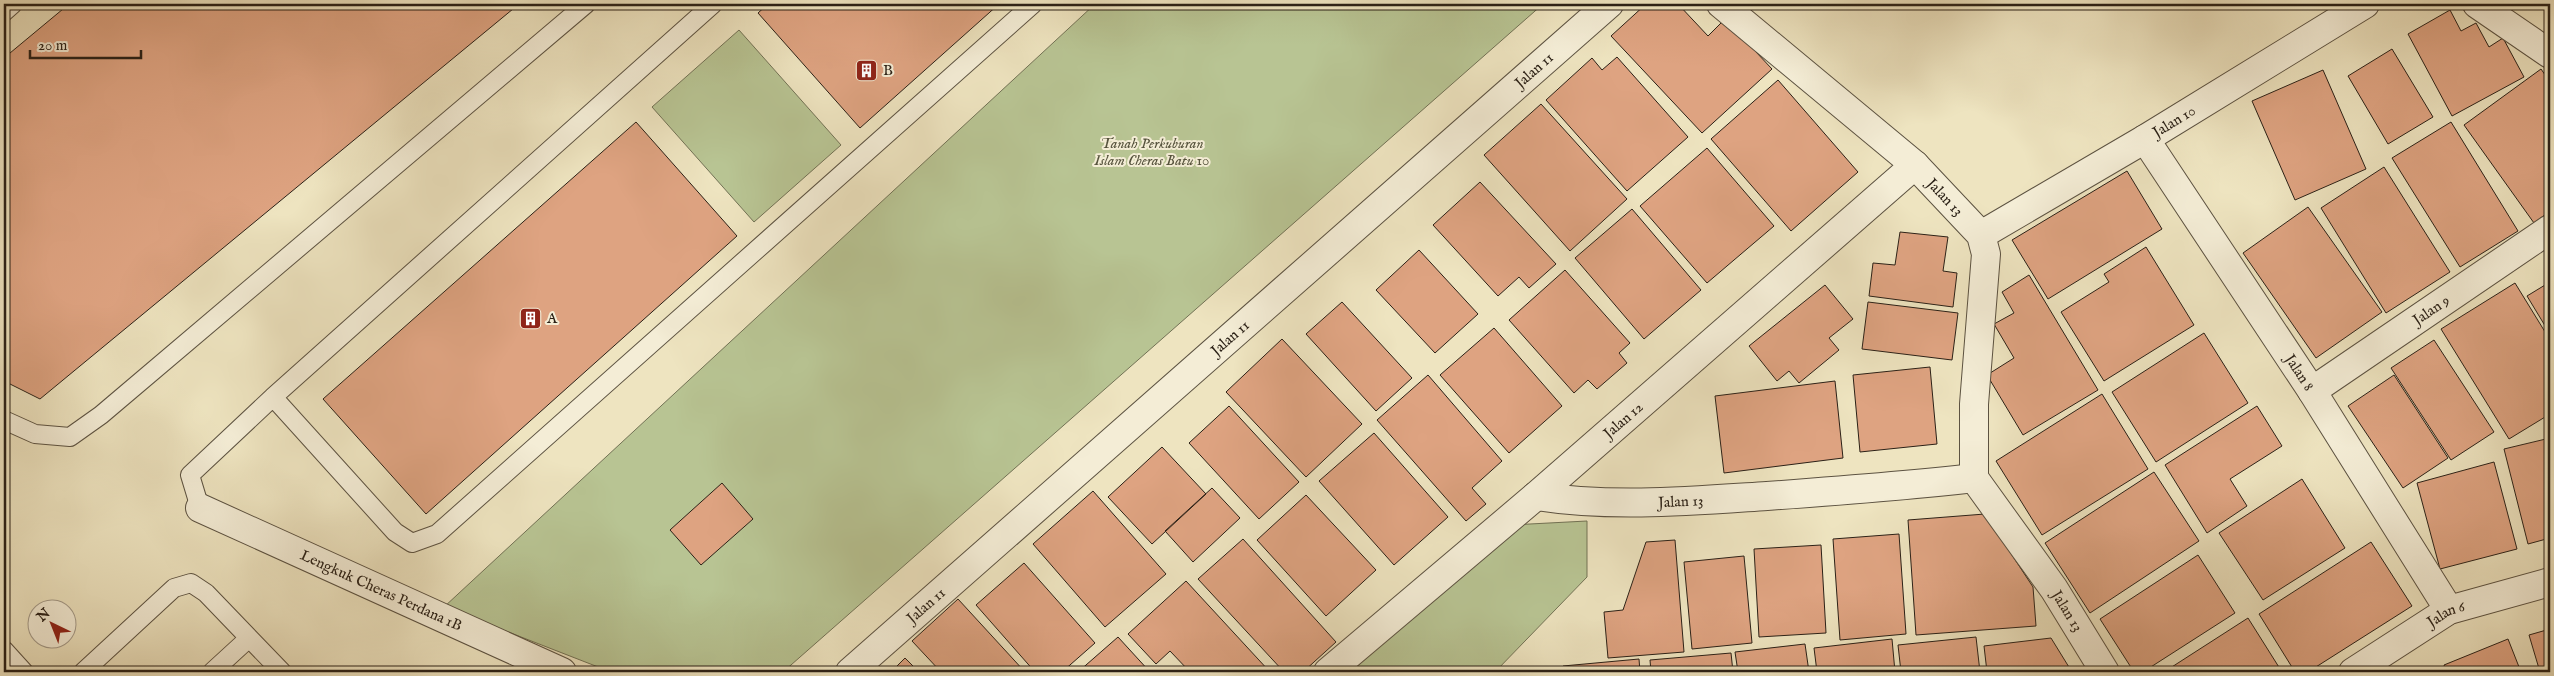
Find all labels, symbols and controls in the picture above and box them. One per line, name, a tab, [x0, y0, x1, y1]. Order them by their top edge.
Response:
scale bar	[30, 28, 141, 60]
text: 20 m	[38, 36, 68, 55]
street label: Jalan 11	[1509, 48, 1557, 94]
building icon: B	[855, 58, 879, 82]
place label: B	[883, 61, 893, 80]
street label: Jalan 10	[2147, 101, 2199, 143]
park label: Tanah Perkuburan Islam Cheras Batu 10	[1093, 134, 1210, 170]
street label: Jalan 13	[1921, 172, 1968, 220]
street label: Jalan 9	[2407, 291, 2453, 330]
building icon: A	[519, 306, 543, 330]
place label: A	[546, 309, 558, 328]
street label: Jalan 11	[1205, 316, 1253, 361]
street label: Jalan 8	[2280, 349, 2319, 394]
street label: Jalan 12	[1598, 397, 1647, 444]
street label: Jalan 13	[1656, 491, 1704, 512]
street label: Lengkuk Cheras Perdana 1B	[297, 545, 465, 635]
street label: Jalan 11	[901, 583, 949, 629]
street label: Jalan 13	[2046, 585, 2087, 635]
street label: Jalan 6	[2422, 596, 2468, 632]
north arrow	[28, 598, 78, 648]
text: N	[33, 605, 54, 627]

